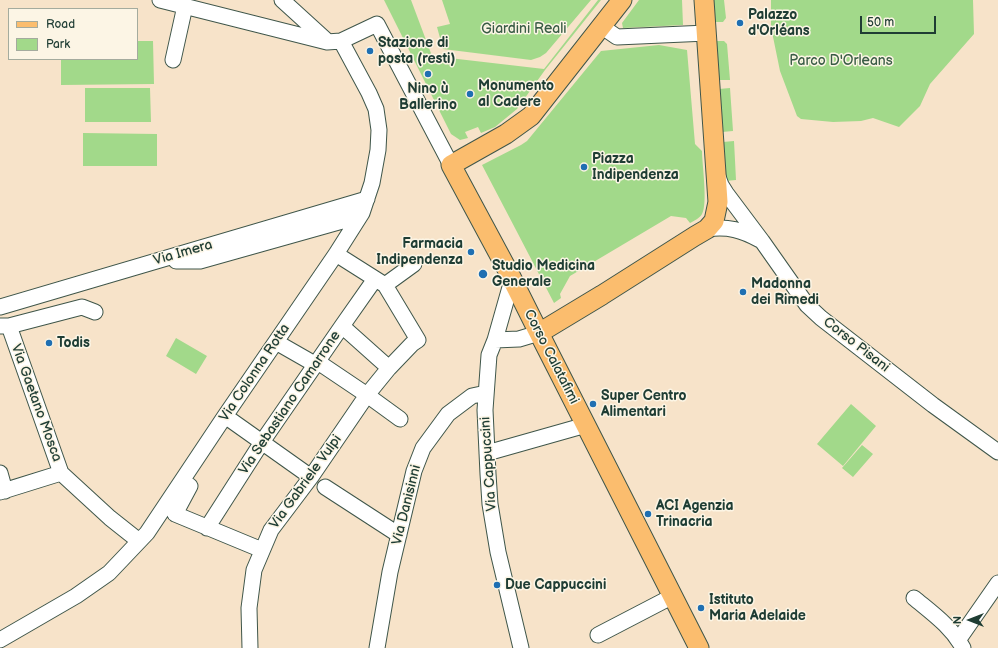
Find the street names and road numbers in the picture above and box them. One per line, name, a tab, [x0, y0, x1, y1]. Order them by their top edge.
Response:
street label: Via Imera	[152, 237, 214, 269]
street label: Corso Calatafimi	[520, 307, 582, 407]
street label: Corso Pisani	[819, 314, 893, 376]
street label: Via Colonna Rotta	[216, 321, 294, 425]
street label: Via Sebastiano Camarrone	[236, 328, 344, 478]
street label: Via Gaetano Mosca	[7, 342, 65, 464]
street label: Via Cappuccini	[477, 416, 501, 512]
street label: Via Gabriele Vulpi	[266, 432, 346, 532]
street label: Via Danisinni	[389, 463, 425, 547]

